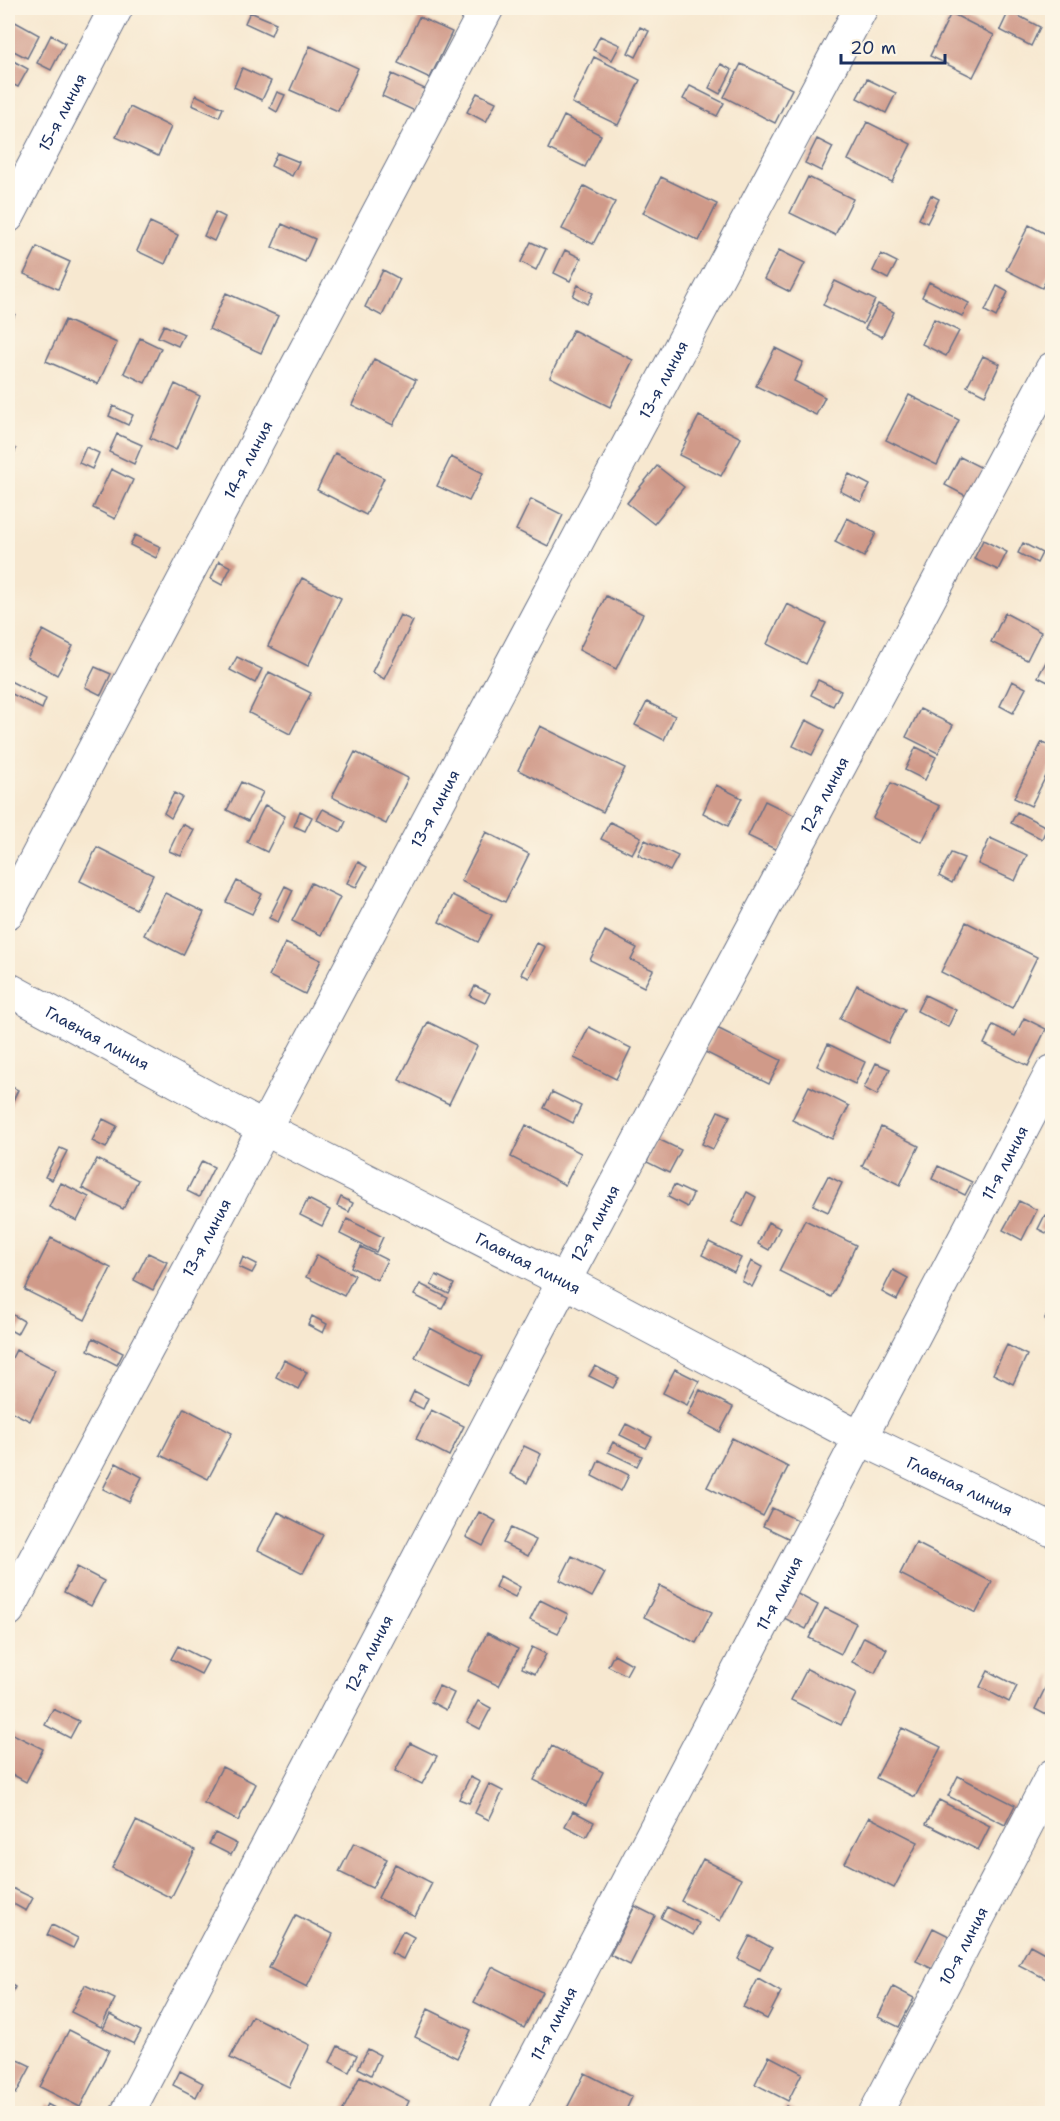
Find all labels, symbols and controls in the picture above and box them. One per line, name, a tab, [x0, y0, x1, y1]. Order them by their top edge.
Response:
scale bar	[841, 27, 944, 65]
text: 20 m	[850, 36, 896, 60]
street label: 15-я линия	[33, 70, 91, 155]
street label: 13-я линия	[634, 337, 693, 422]
street label: 14-я линия	[218, 417, 277, 502]
street label: 12-я линия	[795, 753, 853, 837]
street label: 13-я линия	[405, 766, 464, 851]
street label: Главная линия	[42, 1001, 153, 1075]
street label: 11-я линия	[976, 1122, 1033, 1203]
street label: 12-я линия	[566, 1181, 624, 1266]
street label: 13-я линия	[177, 1195, 236, 1280]
street label: Главная линия	[472, 1227, 585, 1299]
street label: Главная линия	[903, 1451, 1017, 1520]
street label: 11-я линия	[751, 1552, 807, 1634]
street label: 12-я линия	[340, 1611, 398, 1696]
street label: 10-я линия	[934, 1903, 992, 1989]
street label: 11-я линия	[525, 1983, 581, 2064]

